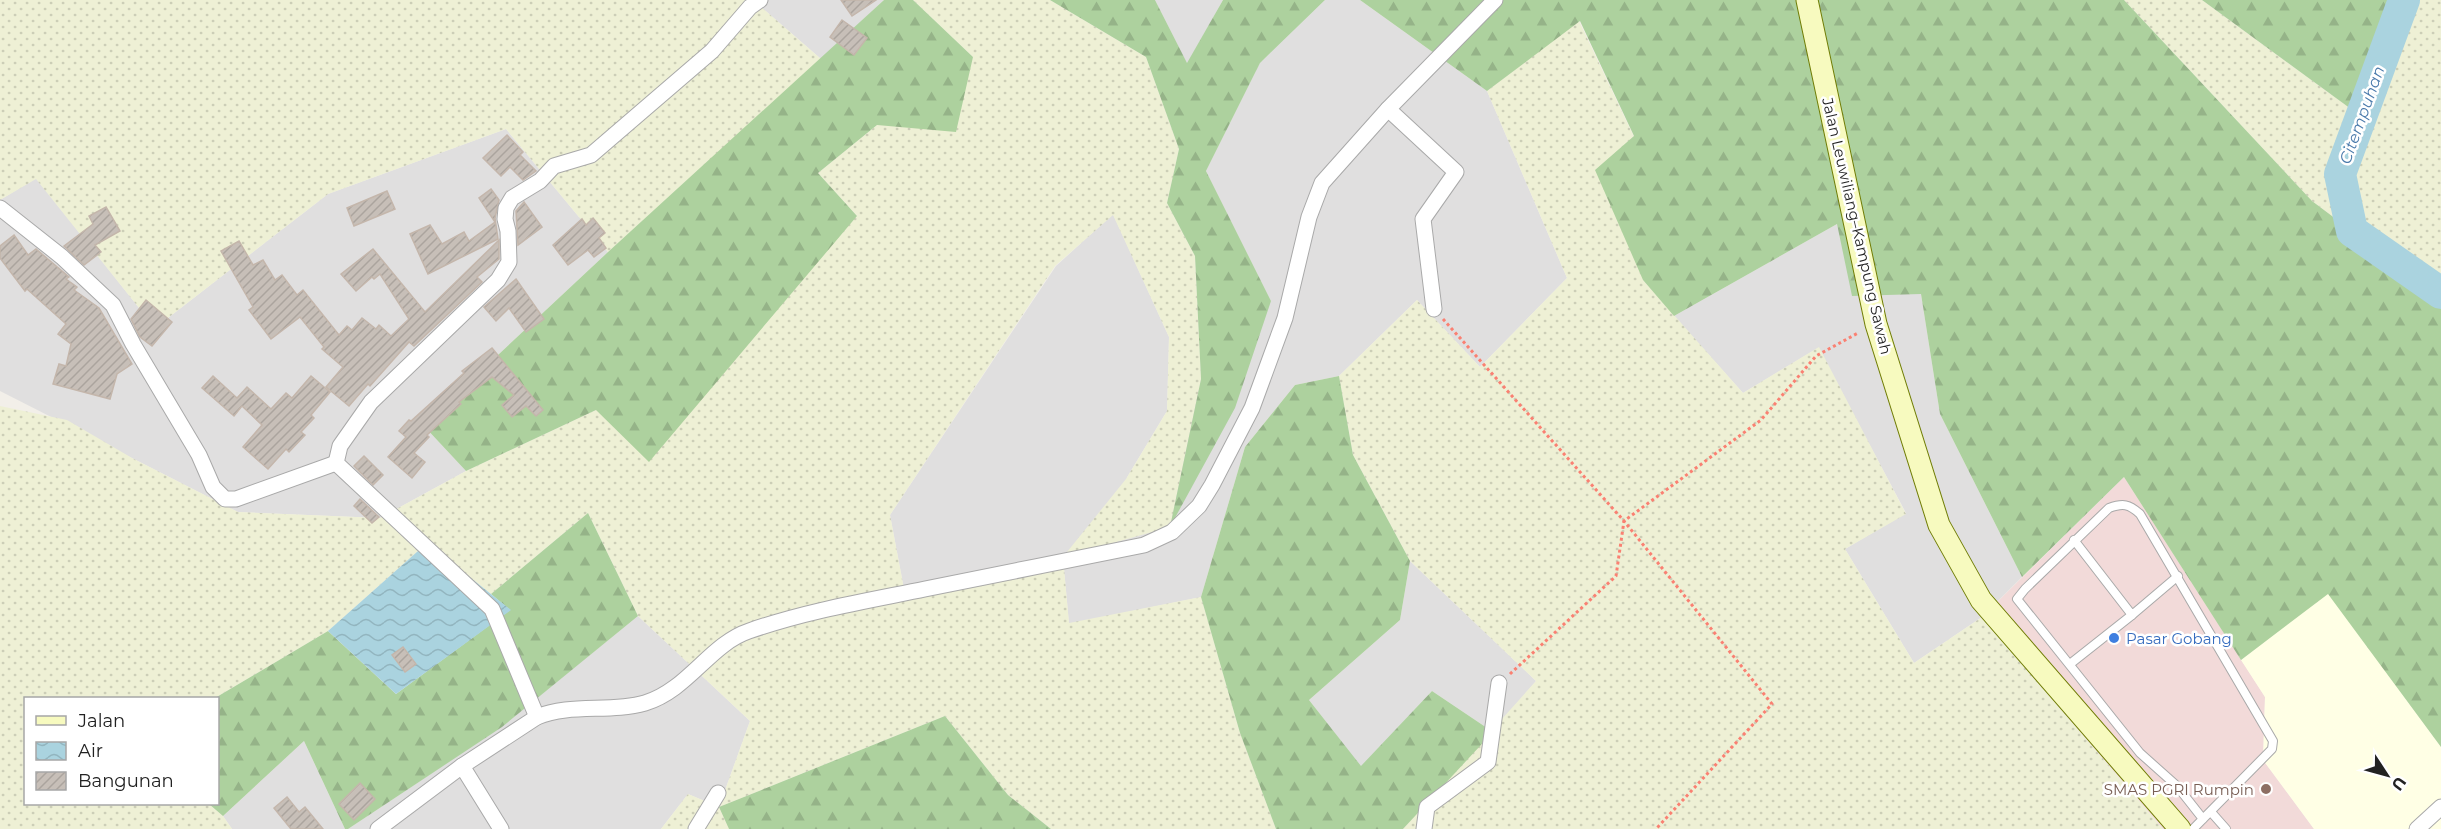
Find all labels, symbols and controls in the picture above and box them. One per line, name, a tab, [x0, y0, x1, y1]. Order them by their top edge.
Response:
water label: Citempuhan	[2336, 63, 2388, 167]
street label: Jalan Leuwiliang–Kampung Sawah	[1818, 95, 1896, 356]
place label: Pasar Gobang	[2126, 629, 2232, 648]
marker: Pasar Gobang	[2107, 631, 2121, 645]
legend	[24, 697, 219, 805]
text: Jalan	[77, 710, 125, 732]
text: Air	[78, 740, 103, 762]
north arrow	[2357, 745, 2417, 805]
text: Bangunan	[78, 770, 174, 792]
text: U	[2387, 773, 2410, 794]
place label: SMAS PGRI Rumpin	[2104, 780, 2254, 799]
marker: SMAS PGRI Rumpin	[2259, 782, 2273, 796]

